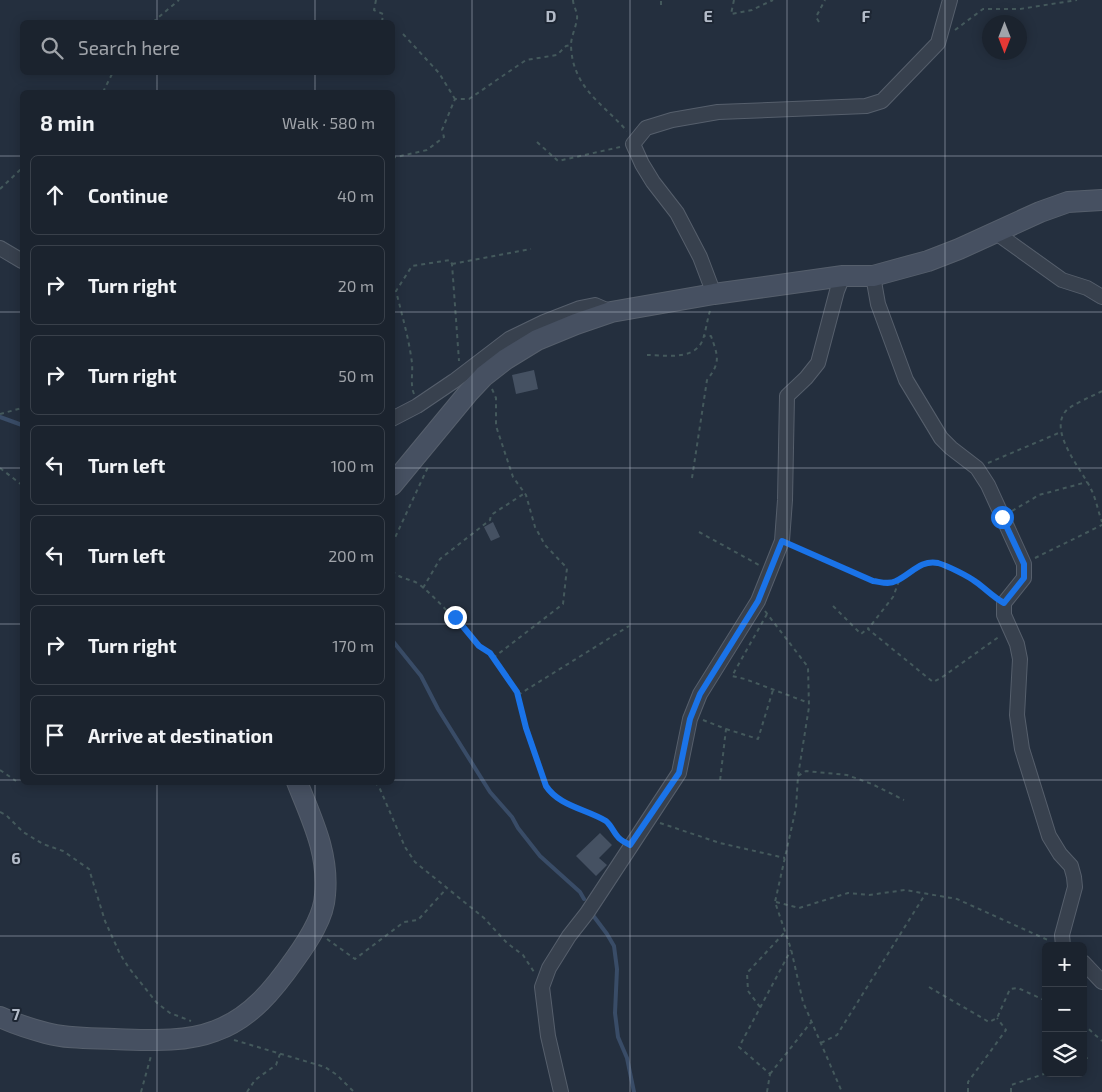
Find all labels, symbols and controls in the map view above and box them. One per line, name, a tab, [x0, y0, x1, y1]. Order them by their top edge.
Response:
text: D	[546, 6, 557, 25]
text: E	[703, 6, 713, 25]
text: F	[862, 6, 871, 25]
north arrow	[982, 15, 1027, 60]
search box	[20, 20, 395, 75]
icon: search	[38, 34, 66, 62]
text: Search here	[78, 36, 180, 59]
text: 8 min	[40, 110, 95, 135]
text: Walk · 580 m	[282, 113, 375, 132]
icon: ahead	[41, 181, 69, 209]
text: Continue	[88, 184, 168, 207]
text: 40 m	[337, 186, 374, 205]
icon: right	[41, 271, 69, 299]
text: Turn right	[88, 274, 176, 297]
text: 20 m	[338, 276, 374, 295]
icon: right	[41, 361, 69, 389]
text: Turn right	[88, 364, 176, 387]
text: 50 m	[338, 366, 374, 385]
icon: left	[41, 451, 69, 479]
text: Turn left	[88, 454, 165, 477]
text: 100 m	[331, 456, 374, 475]
route start	[991, 506, 1014, 529]
icon: left	[41, 541, 69, 569]
text: Turn left	[88, 544, 165, 567]
text: 200 m	[328, 546, 374, 565]
route end	[444, 606, 467, 629]
icon: right	[41, 631, 69, 659]
text: Turn right	[88, 634, 176, 657]
text: 170 m	[332, 636, 374, 655]
icon: arrive	[41, 721, 69, 749]
text: Arrive at destination	[88, 724, 273, 747]
text: 6	[11, 848, 21, 867]
map controls	[1042, 942, 1087, 1077]
button: +	[1042, 942, 1087, 987]
button: −	[1042, 987, 1087, 1032]
text: 7	[12, 1004, 21, 1023]
button: layers	[1042, 1032, 1087, 1077]

